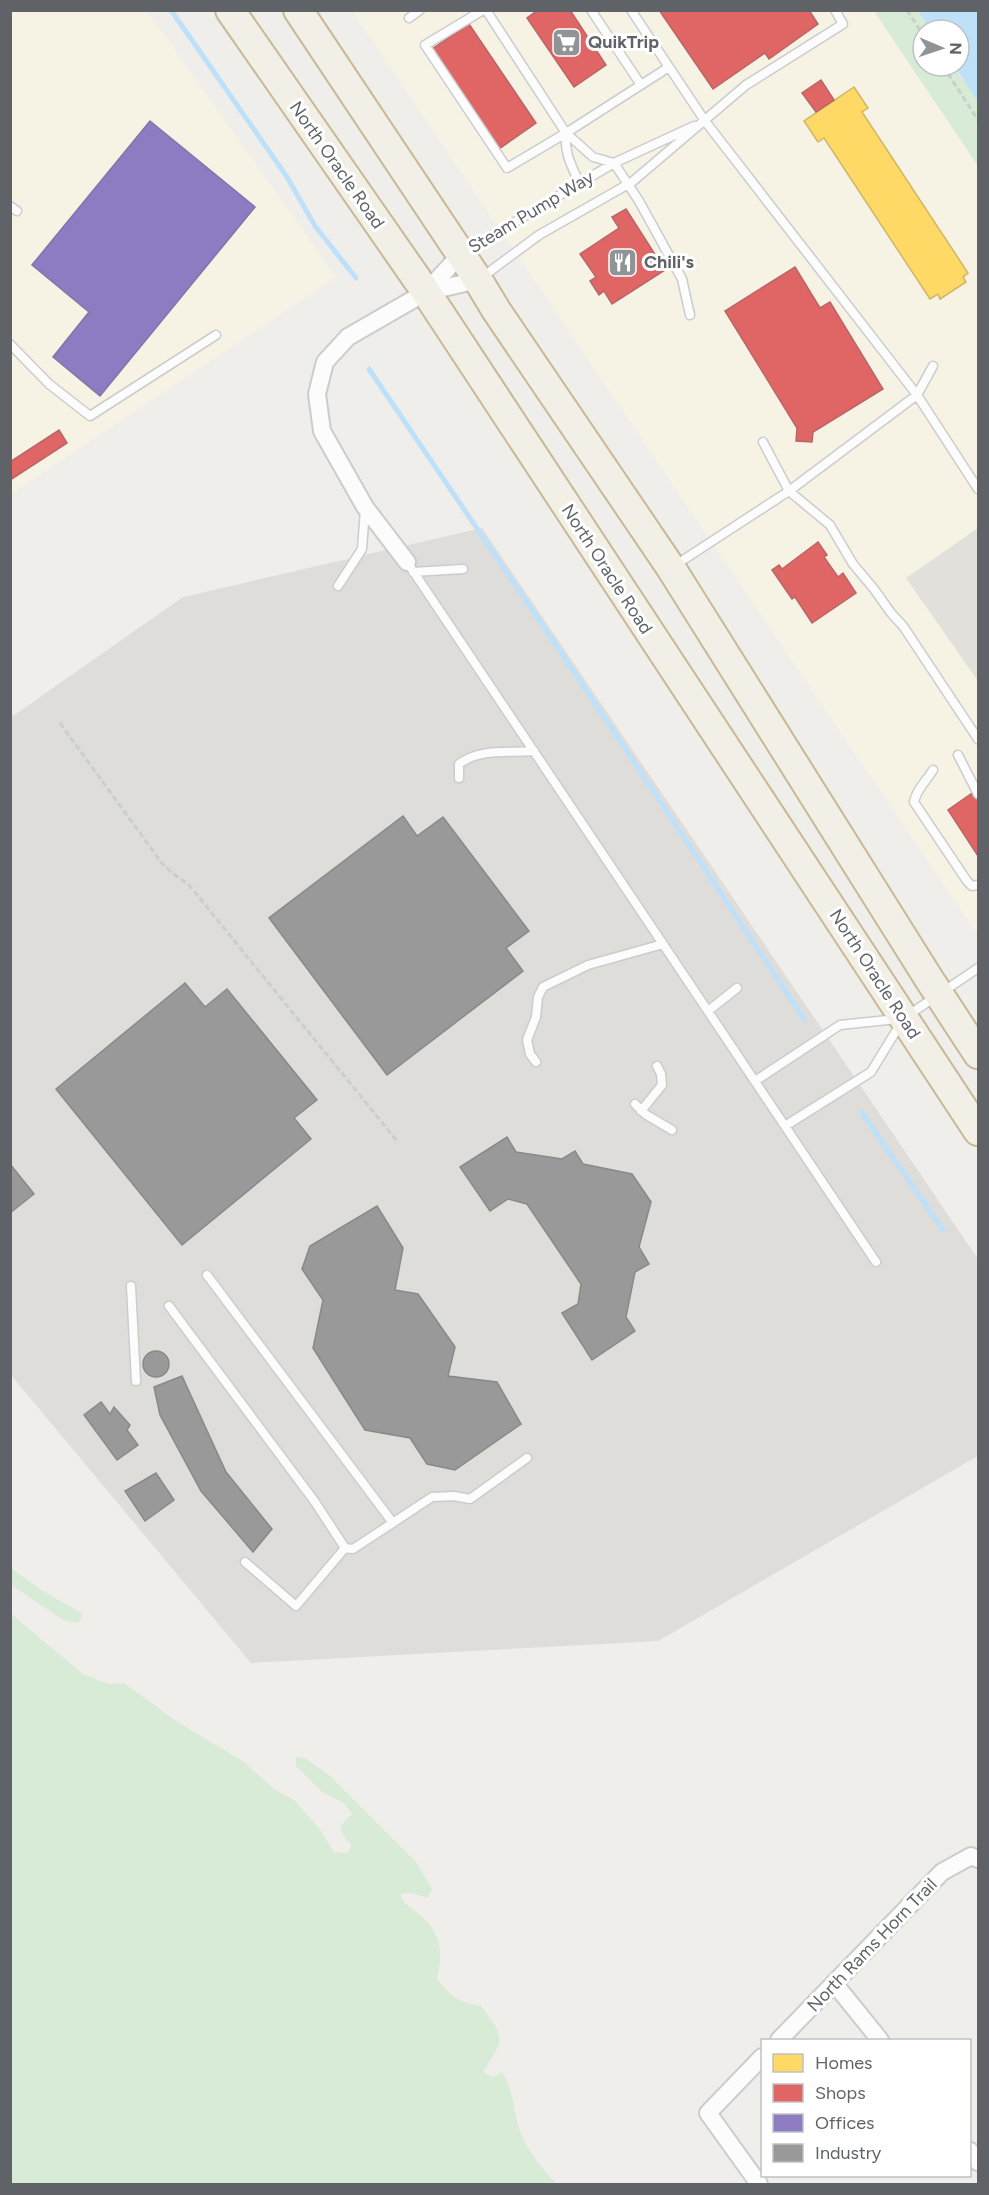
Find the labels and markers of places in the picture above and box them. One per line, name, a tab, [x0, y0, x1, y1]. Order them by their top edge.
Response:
supermarket icon: QuikTrip	[551, 26, 583, 58]
place label: QuikTrip	[588, 31, 659, 53]
restaurant icon: Chili's	[607, 246, 639, 278]
place label: Chili's	[644, 251, 695, 273]

